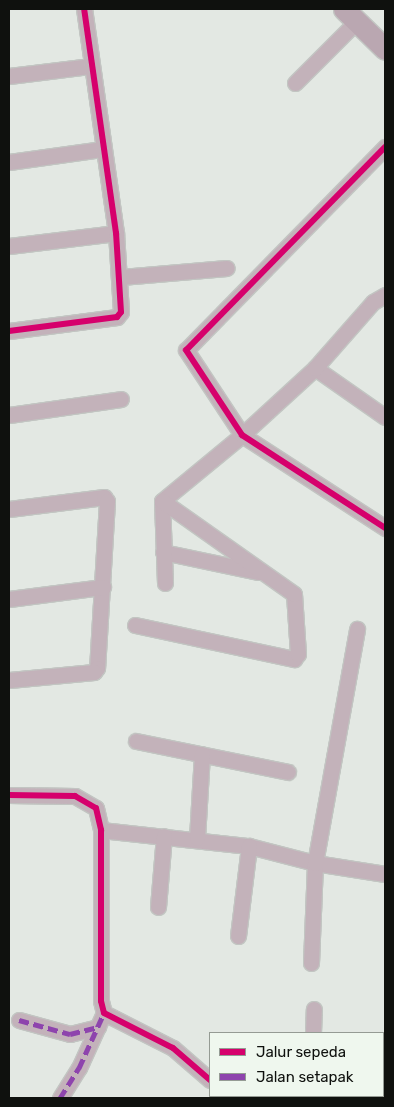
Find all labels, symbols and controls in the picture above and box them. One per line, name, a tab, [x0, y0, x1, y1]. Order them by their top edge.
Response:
legend	[209, 1032, 384, 1097]
text: Jalur sepeda	[256, 1043, 346, 1061]
text: Jalan setapak	[256, 1068, 354, 1086]

